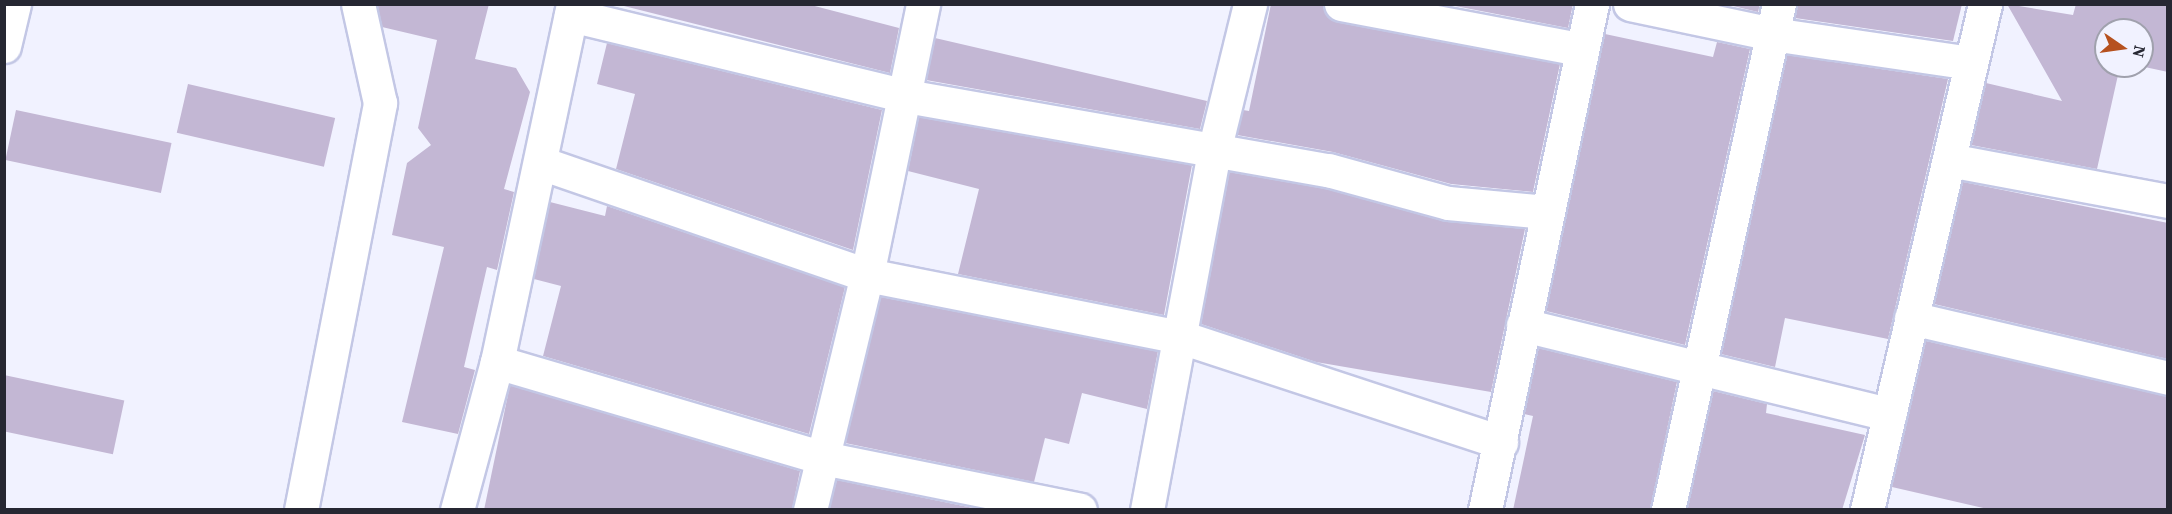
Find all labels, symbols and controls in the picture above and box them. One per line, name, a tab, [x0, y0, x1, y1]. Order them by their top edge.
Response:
north arrow	[2094, 18, 2154, 78]
text: N	[2128, 43, 2152, 60]

